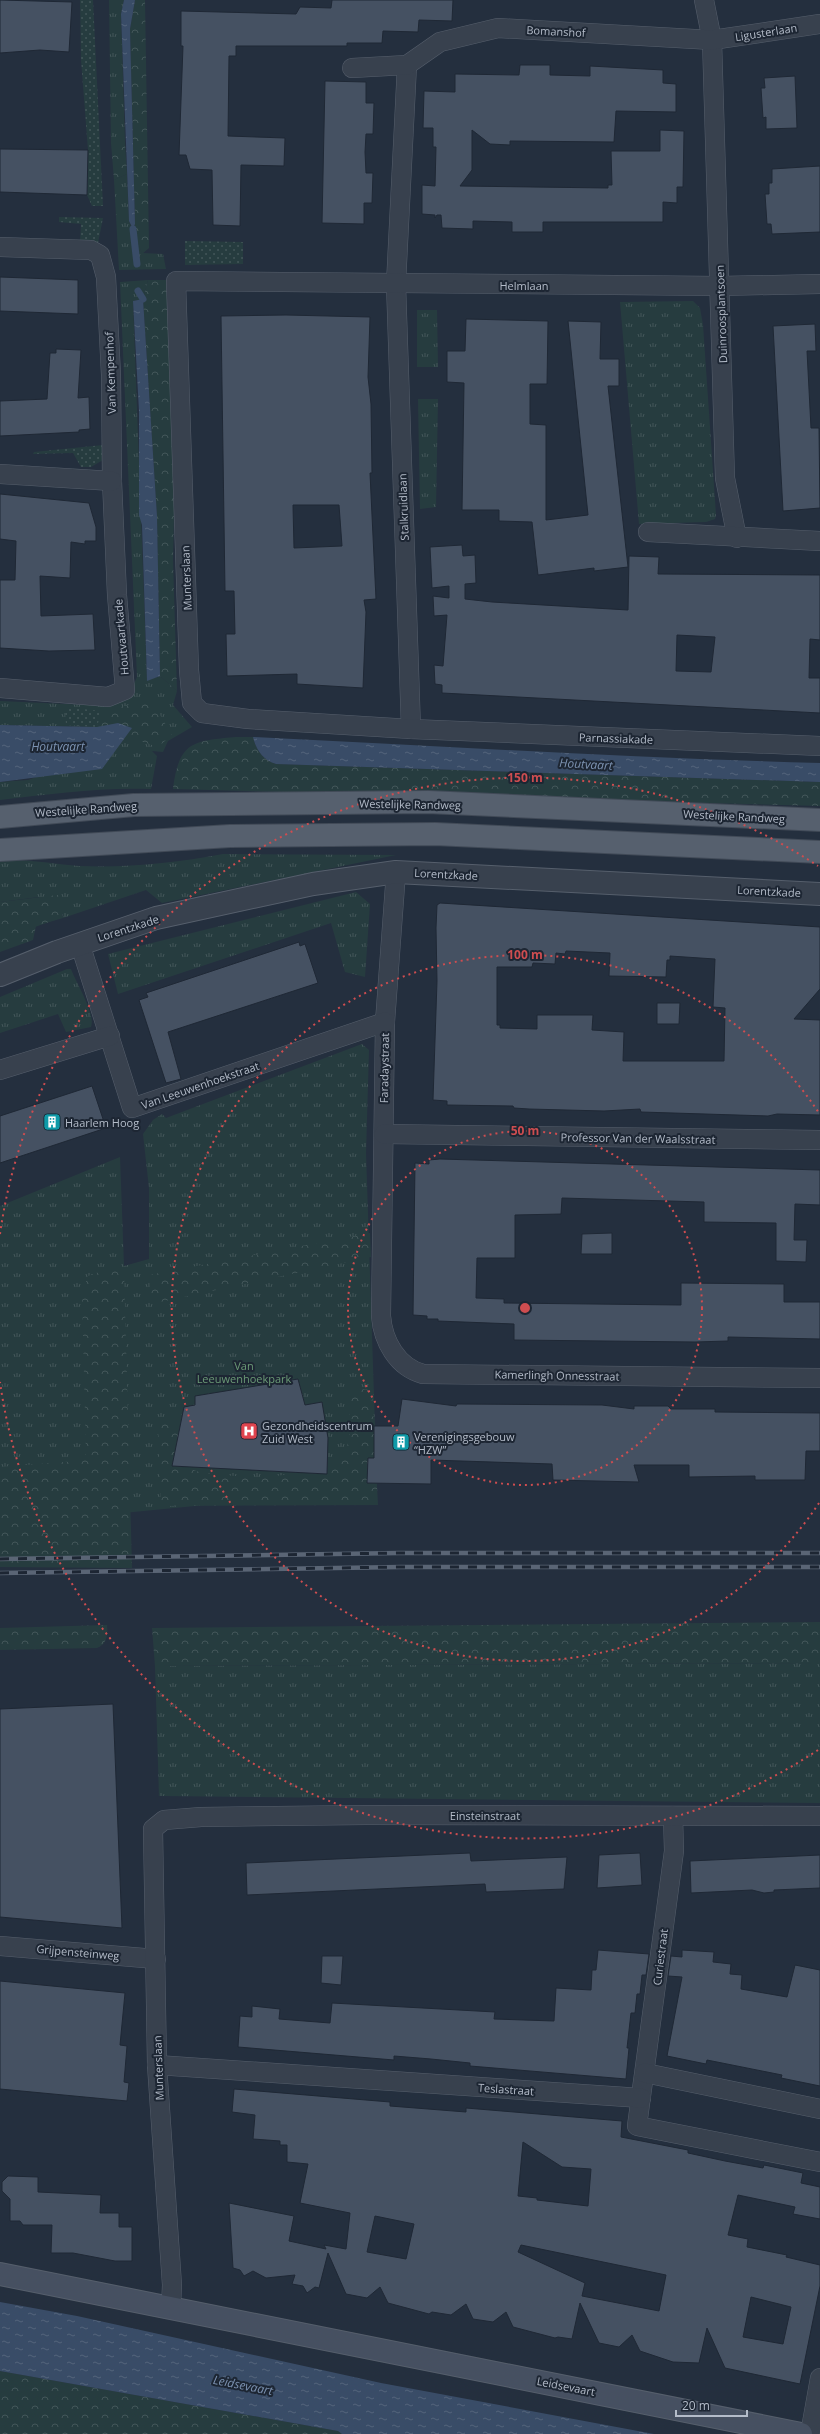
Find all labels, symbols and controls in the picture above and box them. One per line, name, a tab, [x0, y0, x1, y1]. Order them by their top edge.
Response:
street label: Ligusterlaan	[734, 20, 798, 44]
street label: Bomanshof	[526, 22, 587, 40]
street label: Duinroosplantsoen	[712, 265, 730, 363]
street label: Helmlaan	[500, 278, 549, 293]
street label: Van Kempenhof	[101, 330, 119, 414]
street label: Stalkruidlaan	[394, 473, 412, 541]
street label: Munterslaan	[177, 545, 195, 611]
street label: Houtvaartkade	[110, 598, 132, 676]
street label: Parnassiakade	[579, 729, 653, 747]
water label: Houtvaart	[31, 738, 86, 755]
water label: Houtvaart	[559, 754, 614, 774]
text: 150 m	[507, 769, 543, 786]
street label: Westelijke Randweg	[359, 796, 461, 812]
street label: Westelijke Randweg	[35, 798, 137, 820]
street label: Westelijke Randweg	[683, 806, 785, 826]
street label: Lorentzkade	[414, 865, 478, 883]
street label: Lorentzkade	[737, 882, 801, 900]
street label: Lorentzkade	[95, 911, 161, 945]
text: 100 m	[507, 946, 543, 963]
street label: Faradaystraat	[376, 1033, 392, 1103]
street label: Van Leeuwenhoekstraat	[139, 1058, 261, 1112]
building icon: Haarlem Hoog	[42, 1112, 62, 1132]
place label: Haarlem Hoog	[65, 1115, 139, 1130]
text: 50 m	[511, 1122, 539, 1139]
street label: Professor Van der Waalsstraat	[560, 1129, 716, 1147]
centre of rings	[518, 1301, 532, 1315]
park label: Van Leeuwenhoekpark	[197, 1358, 292, 1386]
street label: Kamerlingh Onnesstraat	[494, 1366, 620, 1384]
place label: Gezondheidscentrum Zuid West	[262, 1418, 373, 1446]
hospital icon: Gezondheidscentrum Zuid West	[239, 1421, 259, 1441]
place label: Verenigingsgebouw “HZW”	[414, 1429, 515, 1457]
building icon: Verenigingsgebouw “HZW”	[391, 1432, 411, 1452]
street label: Einsteinstraat	[450, 1808, 520, 1823]
street label: Curiestraat	[649, 1928, 671, 1986]
street label: Grijpensteinweg	[36, 1941, 120, 1963]
street label: Munterslaan	[149, 2035, 167, 2101]
street label: Teslastraat	[477, 2080, 535, 2098]
water label: Leidsevaart	[212, 2371, 275, 2399]
street label: Leidsevaart	[536, 2373, 596, 2399]
scale bar	[676, 2392, 747, 2418]
text: 20 m	[682, 2397, 710, 2414]

